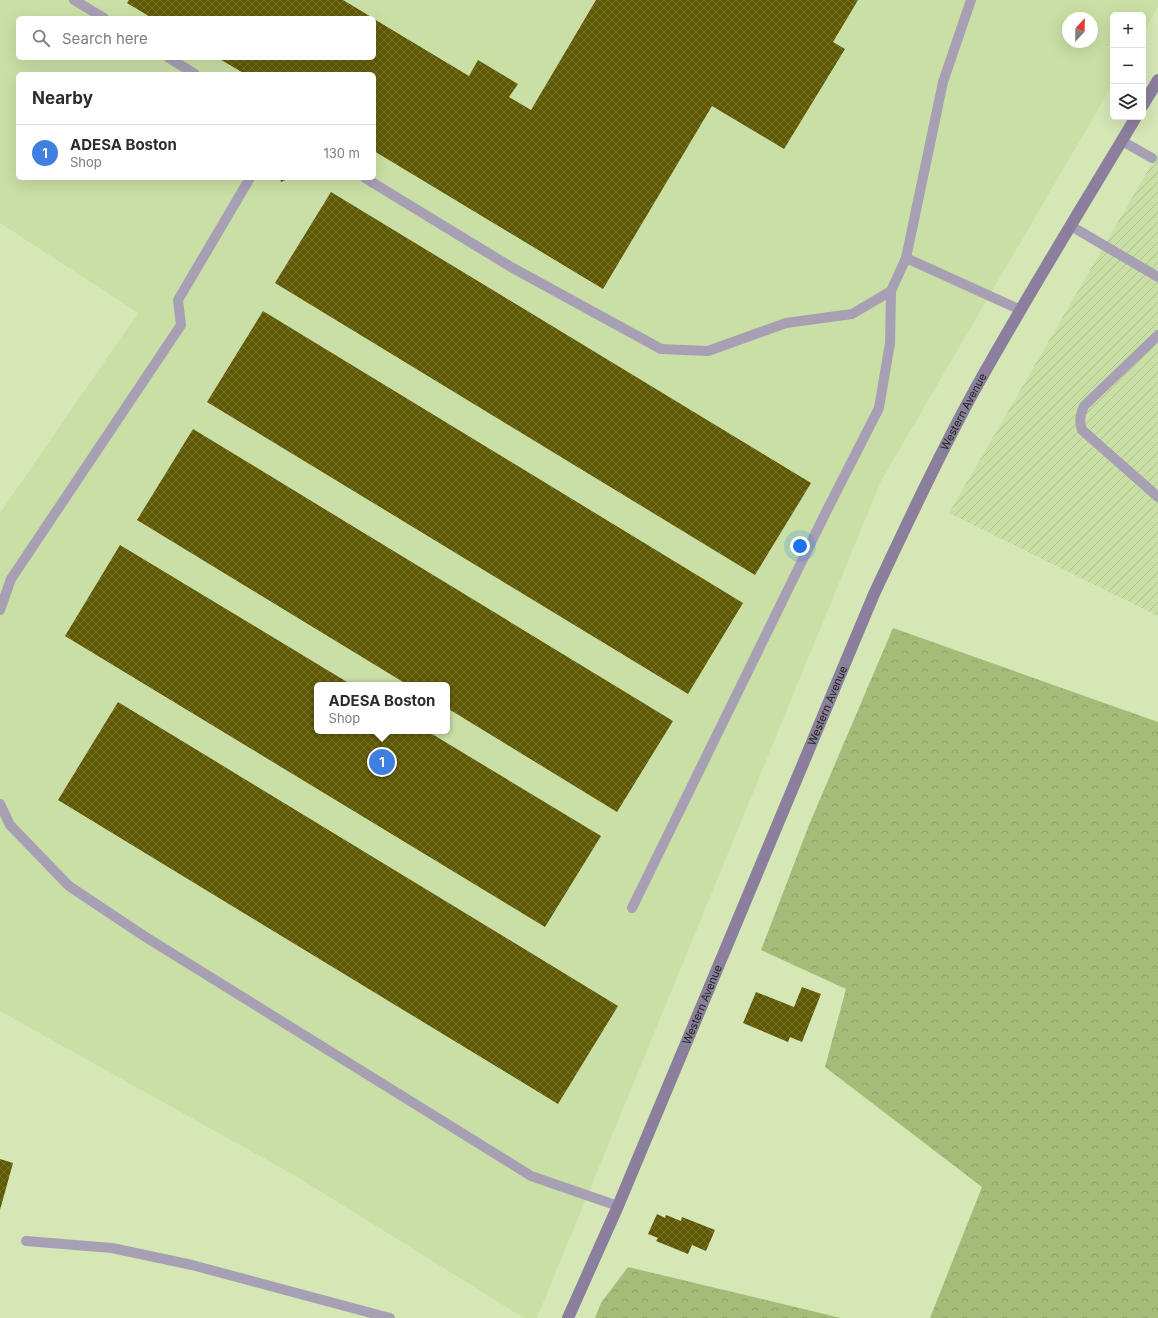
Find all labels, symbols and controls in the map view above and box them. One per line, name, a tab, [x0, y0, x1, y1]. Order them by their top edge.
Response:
north arrow	[1062, 12, 1098, 48]
map controls	[1110, 12, 1146, 120]
button: +	[1110, 12, 1146, 48]
search box	[16, 16, 376, 60]
icon: search	[30, 27, 52, 49]
text: Search here	[62, 29, 148, 48]
button: −	[1110, 48, 1146, 84]
button: layers	[1110, 84, 1146, 120]
text: Nearby	[32, 88, 93, 108]
text: ADESA Boston	[70, 135, 177, 154]
text: 1	[42, 145, 48, 161]
text: 130 m	[323, 145, 360, 161]
text: Shop	[70, 154, 102, 170]
street label: Western Avenue	[937, 371, 990, 453]
your location	[790, 536, 810, 556]
street label: Western Avenue	[804, 664, 850, 748]
popup	[314, 682, 450, 734]
text: ADESA Boston	[329, 691, 435, 710]
text: Shop	[329, 710, 360, 726]
pin: 1	[369, 747, 395, 777]
street label: Western Avenue	[679, 963, 725, 1046]

